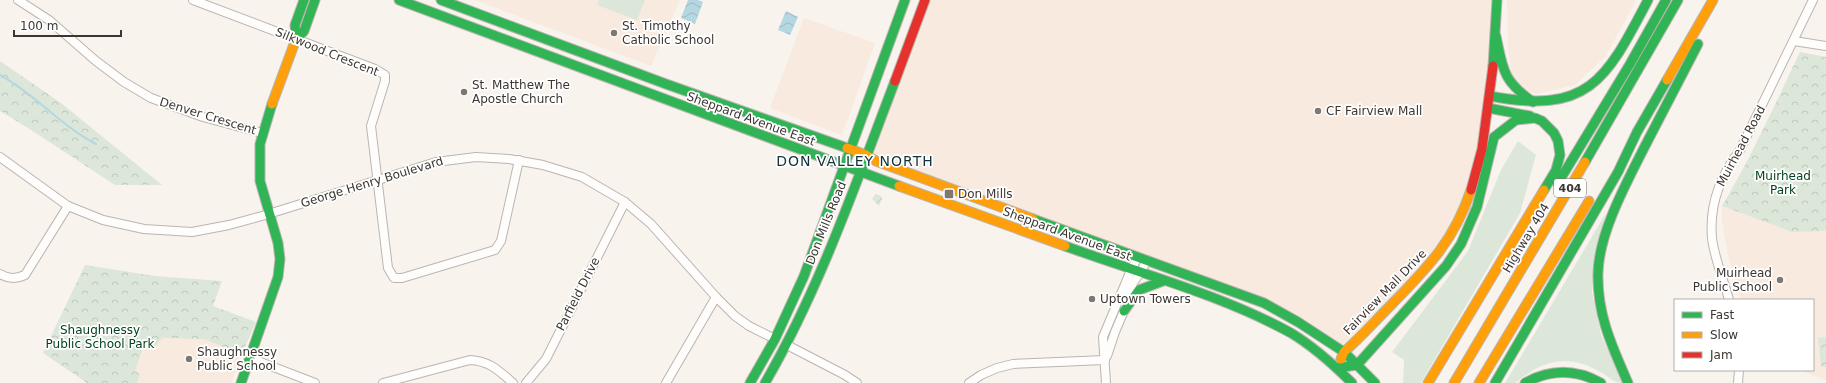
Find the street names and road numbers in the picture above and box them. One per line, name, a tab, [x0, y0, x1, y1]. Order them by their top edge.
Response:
street label: Silkwood Crescent	[273, 25, 381, 79]
street label: Sheppard Avenue East	[685, 89, 817, 149]
street label: Denver Crescent	[158, 95, 258, 137]
street label: Muirhead Road	[1714, 103, 1768, 189]
street label: George Henry Boulevard	[299, 154, 445, 210]
street label: Don Mills Road	[803, 179, 849, 267]
road number: 404	[1554, 179, 1586, 197]
street label: Highway 404	[1500, 201, 1552, 275]
street label: Sheppard Avenue East	[1001, 204, 1133, 264]
street label: Fairview Mall Drive	[1341, 246, 1429, 338]
street label: Parfield Drive	[553, 255, 603, 333]

